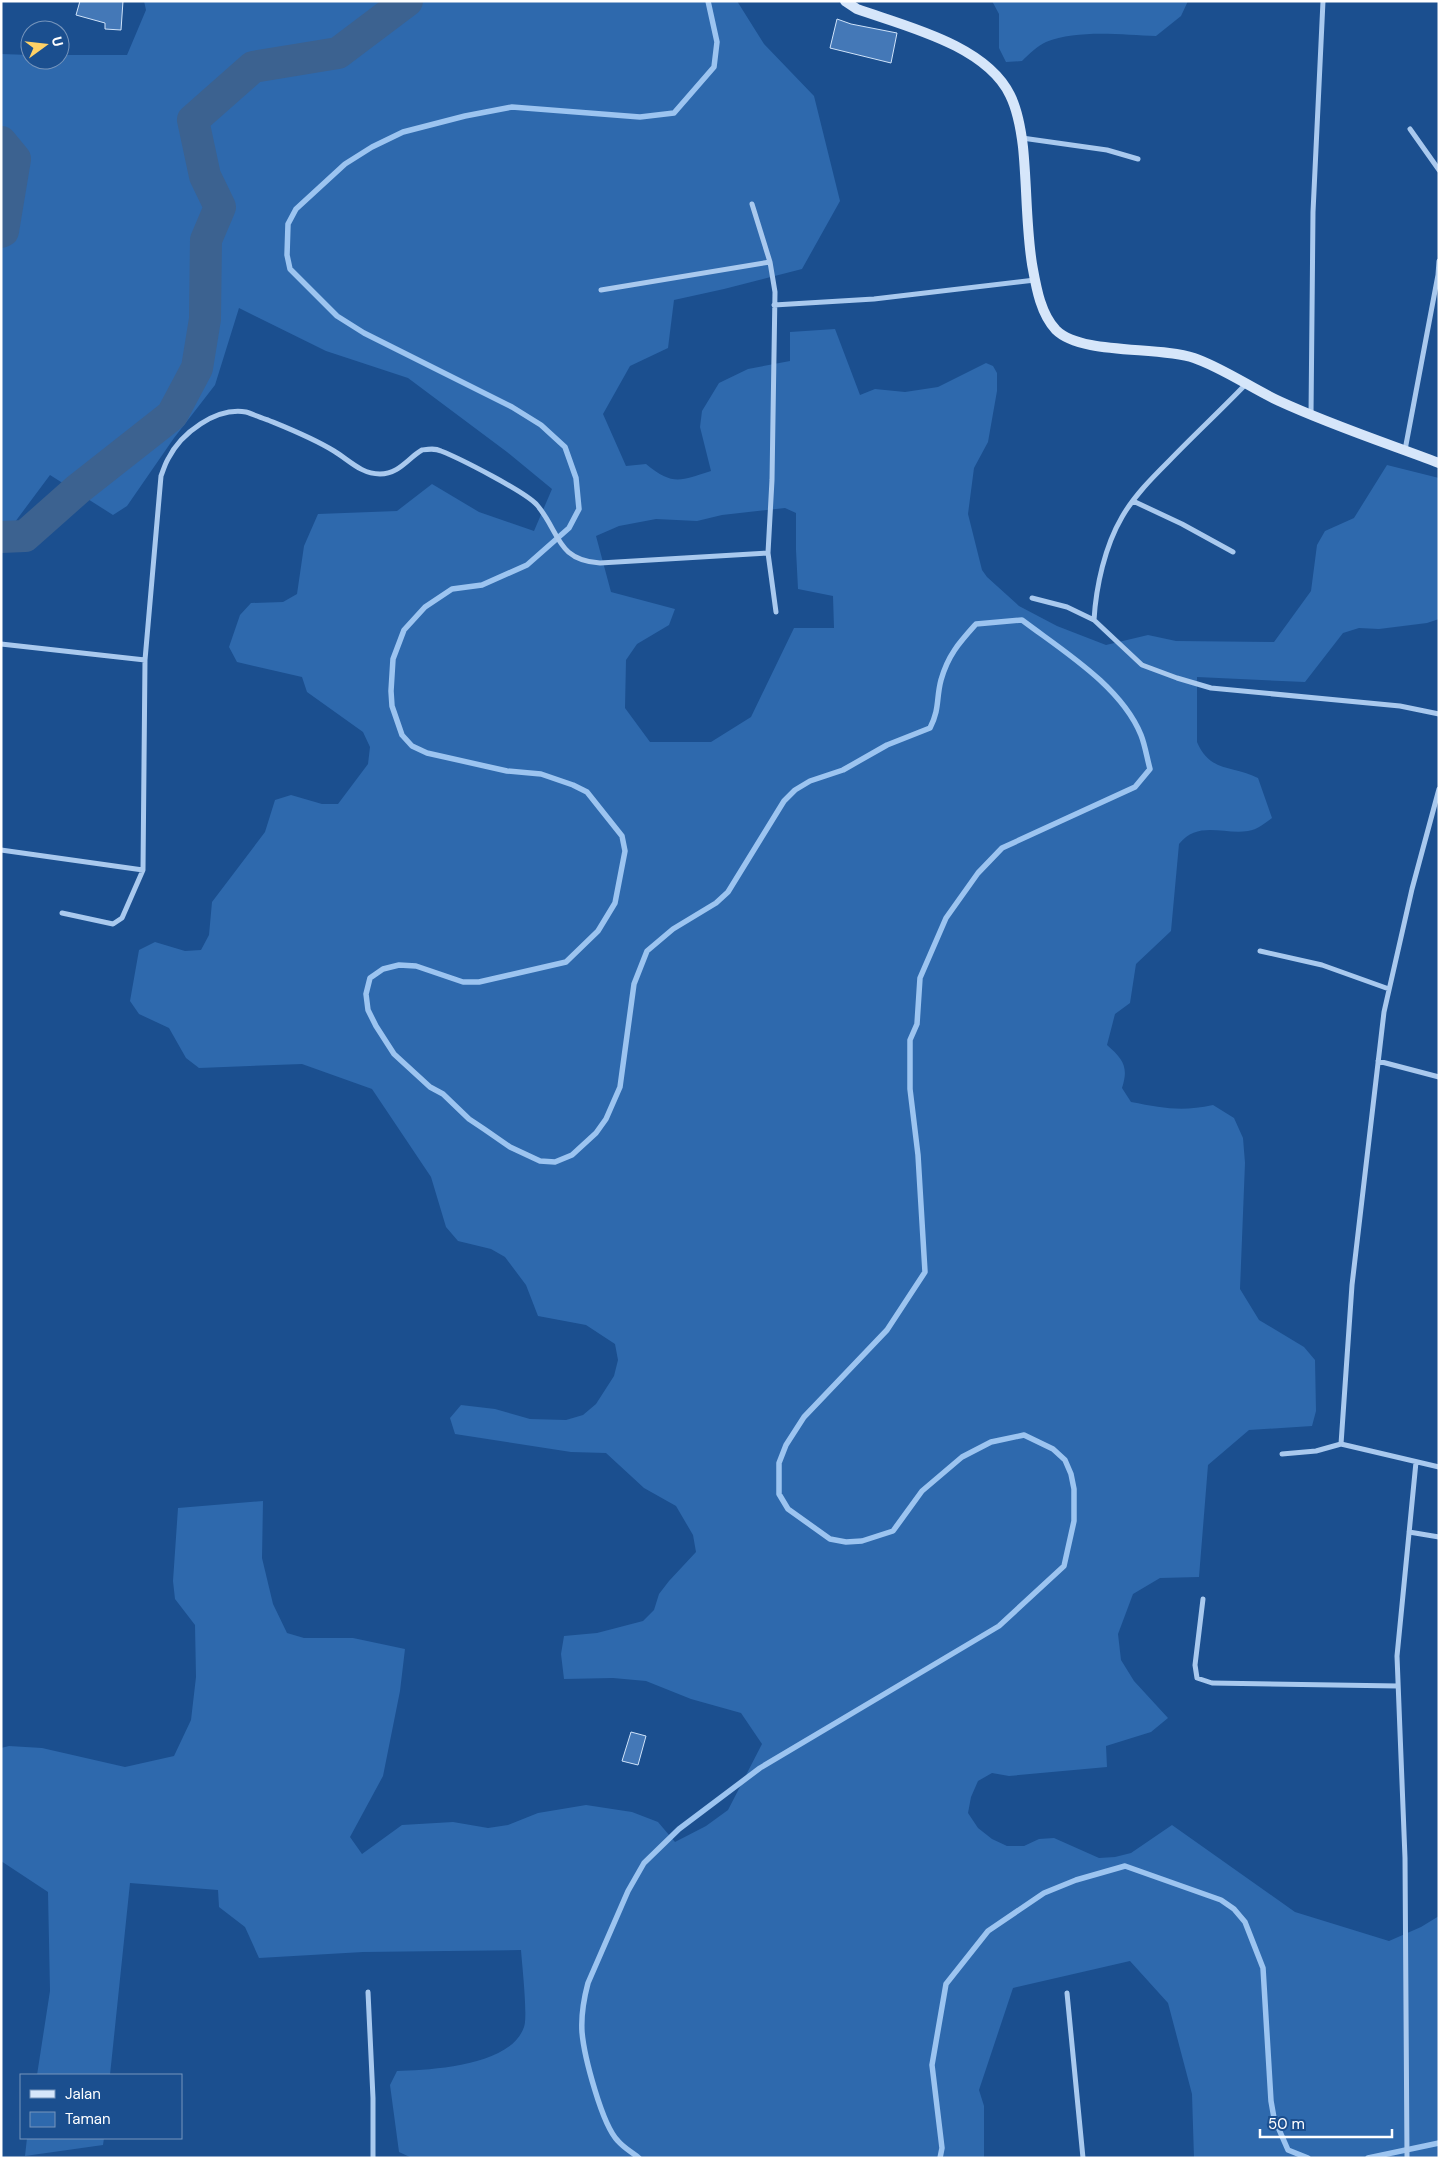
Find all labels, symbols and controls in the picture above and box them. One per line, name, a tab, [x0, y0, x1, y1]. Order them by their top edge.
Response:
north arrow	[20, 20, 70, 70]
text: U	[48, 35, 67, 49]
legend	[20, 2074, 182, 2139]
text: Jalan	[65, 2084, 101, 2104]
scale bar	[1260, 2106, 1392, 2138]
text: Taman	[65, 2109, 111, 2129]
text: 50 m	[1268, 2114, 1305, 2134]

